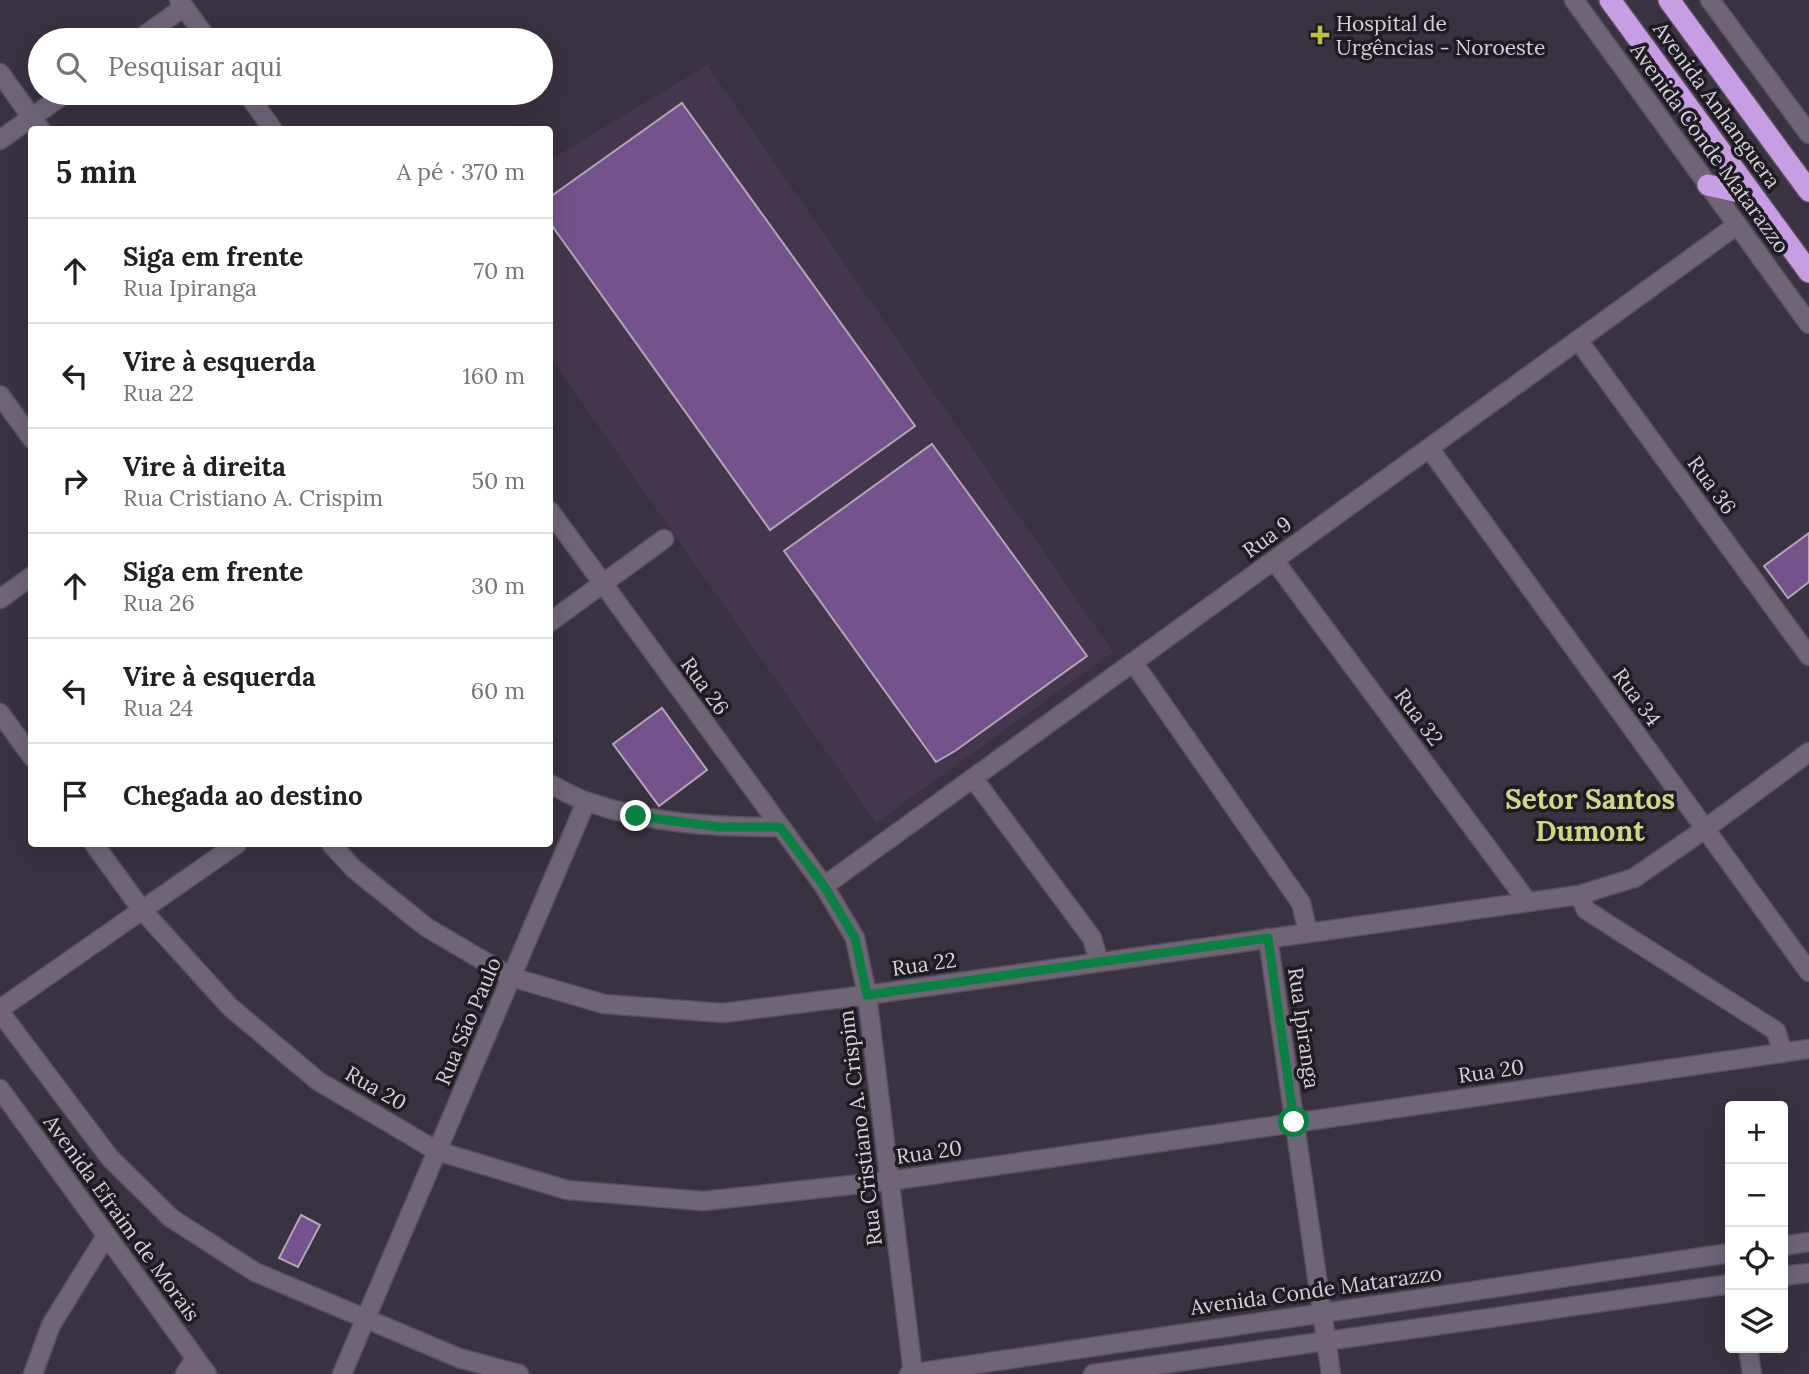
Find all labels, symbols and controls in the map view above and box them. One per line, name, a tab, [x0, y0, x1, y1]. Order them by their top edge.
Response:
place label: Hospital de Urgências - Noroeste	[1336, 10, 1545, 61]
street label: Avenida Anhanguera	[1647, 16, 1787, 194]
marker: Hospital de Urgências - Noroeste	[1310, 25, 1330, 45]
search box	[28, 28, 553, 105]
street label: Avenida Conde Matarazzo	[1624, 37, 1795, 259]
icon: search	[52, 48, 90, 86]
text: Pesquisar aqui	[108, 50, 282, 83]
text: 5 min	[56, 153, 137, 191]
text: A pé · 370 m	[397, 157, 525, 186]
text: Siga em frente	[123, 240, 303, 273]
icon: ahead	[56, 252, 94, 290]
text: 70 m	[474, 256, 525, 285]
text: Rua Ipiranga	[123, 273, 257, 302]
text: Vire à esquerda	[123, 345, 316, 378]
icon: left	[56, 357, 94, 395]
text: 160 m	[462, 361, 525, 390]
text: Rua 22	[123, 378, 194, 407]
text: Vire à direita	[123, 450, 286, 483]
street label: Rua 36	[1682, 450, 1742, 520]
icon: right	[56, 462, 94, 500]
text: 50 m	[472, 466, 525, 495]
text: Rua Cristiano A. Crispim	[123, 483, 383, 512]
street label: Rua 9	[1237, 510, 1297, 564]
text: Siga em frente	[123, 555, 303, 588]
icon: ahead	[56, 567, 94, 605]
text: 30 m	[471, 571, 525, 600]
text: Rua 26	[123, 588, 195, 617]
street label: Rua 26	[675, 652, 735, 720]
text: Vire à esquerda	[123, 660, 316, 693]
street label: Rua 34	[1607, 663, 1667, 731]
icon: left	[56, 672, 94, 710]
text: 60 m	[471, 676, 525, 705]
street label: Rua 32	[1389, 683, 1449, 751]
text: Rua 24	[123, 693, 193, 722]
icon: arrive	[56, 777, 94, 815]
text: Chegada ao destino	[123, 779, 363, 812]
district label: Setor Santos Dumont	[1505, 781, 1675, 849]
route end	[620, 800, 651, 831]
street label: Rua 22	[890, 946, 958, 982]
street label: Rua São Paulo	[429, 953, 507, 1089]
street label: Rua Ipiranga	[1282, 966, 1326, 1091]
street label: Rua Cristiano A. Crispim	[832, 1008, 888, 1247]
street label: Rua 20	[1456, 1053, 1526, 1089]
street label: Rua 20	[340, 1060, 412, 1116]
map controls	[1725, 1101, 1788, 1353]
button: +	[1725, 1101, 1788, 1164]
route start	[1278, 1106, 1309, 1137]
street label: Avenida Efraim de Morais	[37, 1109, 206, 1326]
street label: Rua 20	[894, 1134, 964, 1170]
button: −	[1725, 1164, 1788, 1227]
button: locate	[1725, 1227, 1788, 1290]
street label: Avenida Conde Matarazzo	[1188, 1259, 1443, 1321]
button: layers	[1725, 1290, 1788, 1353]

